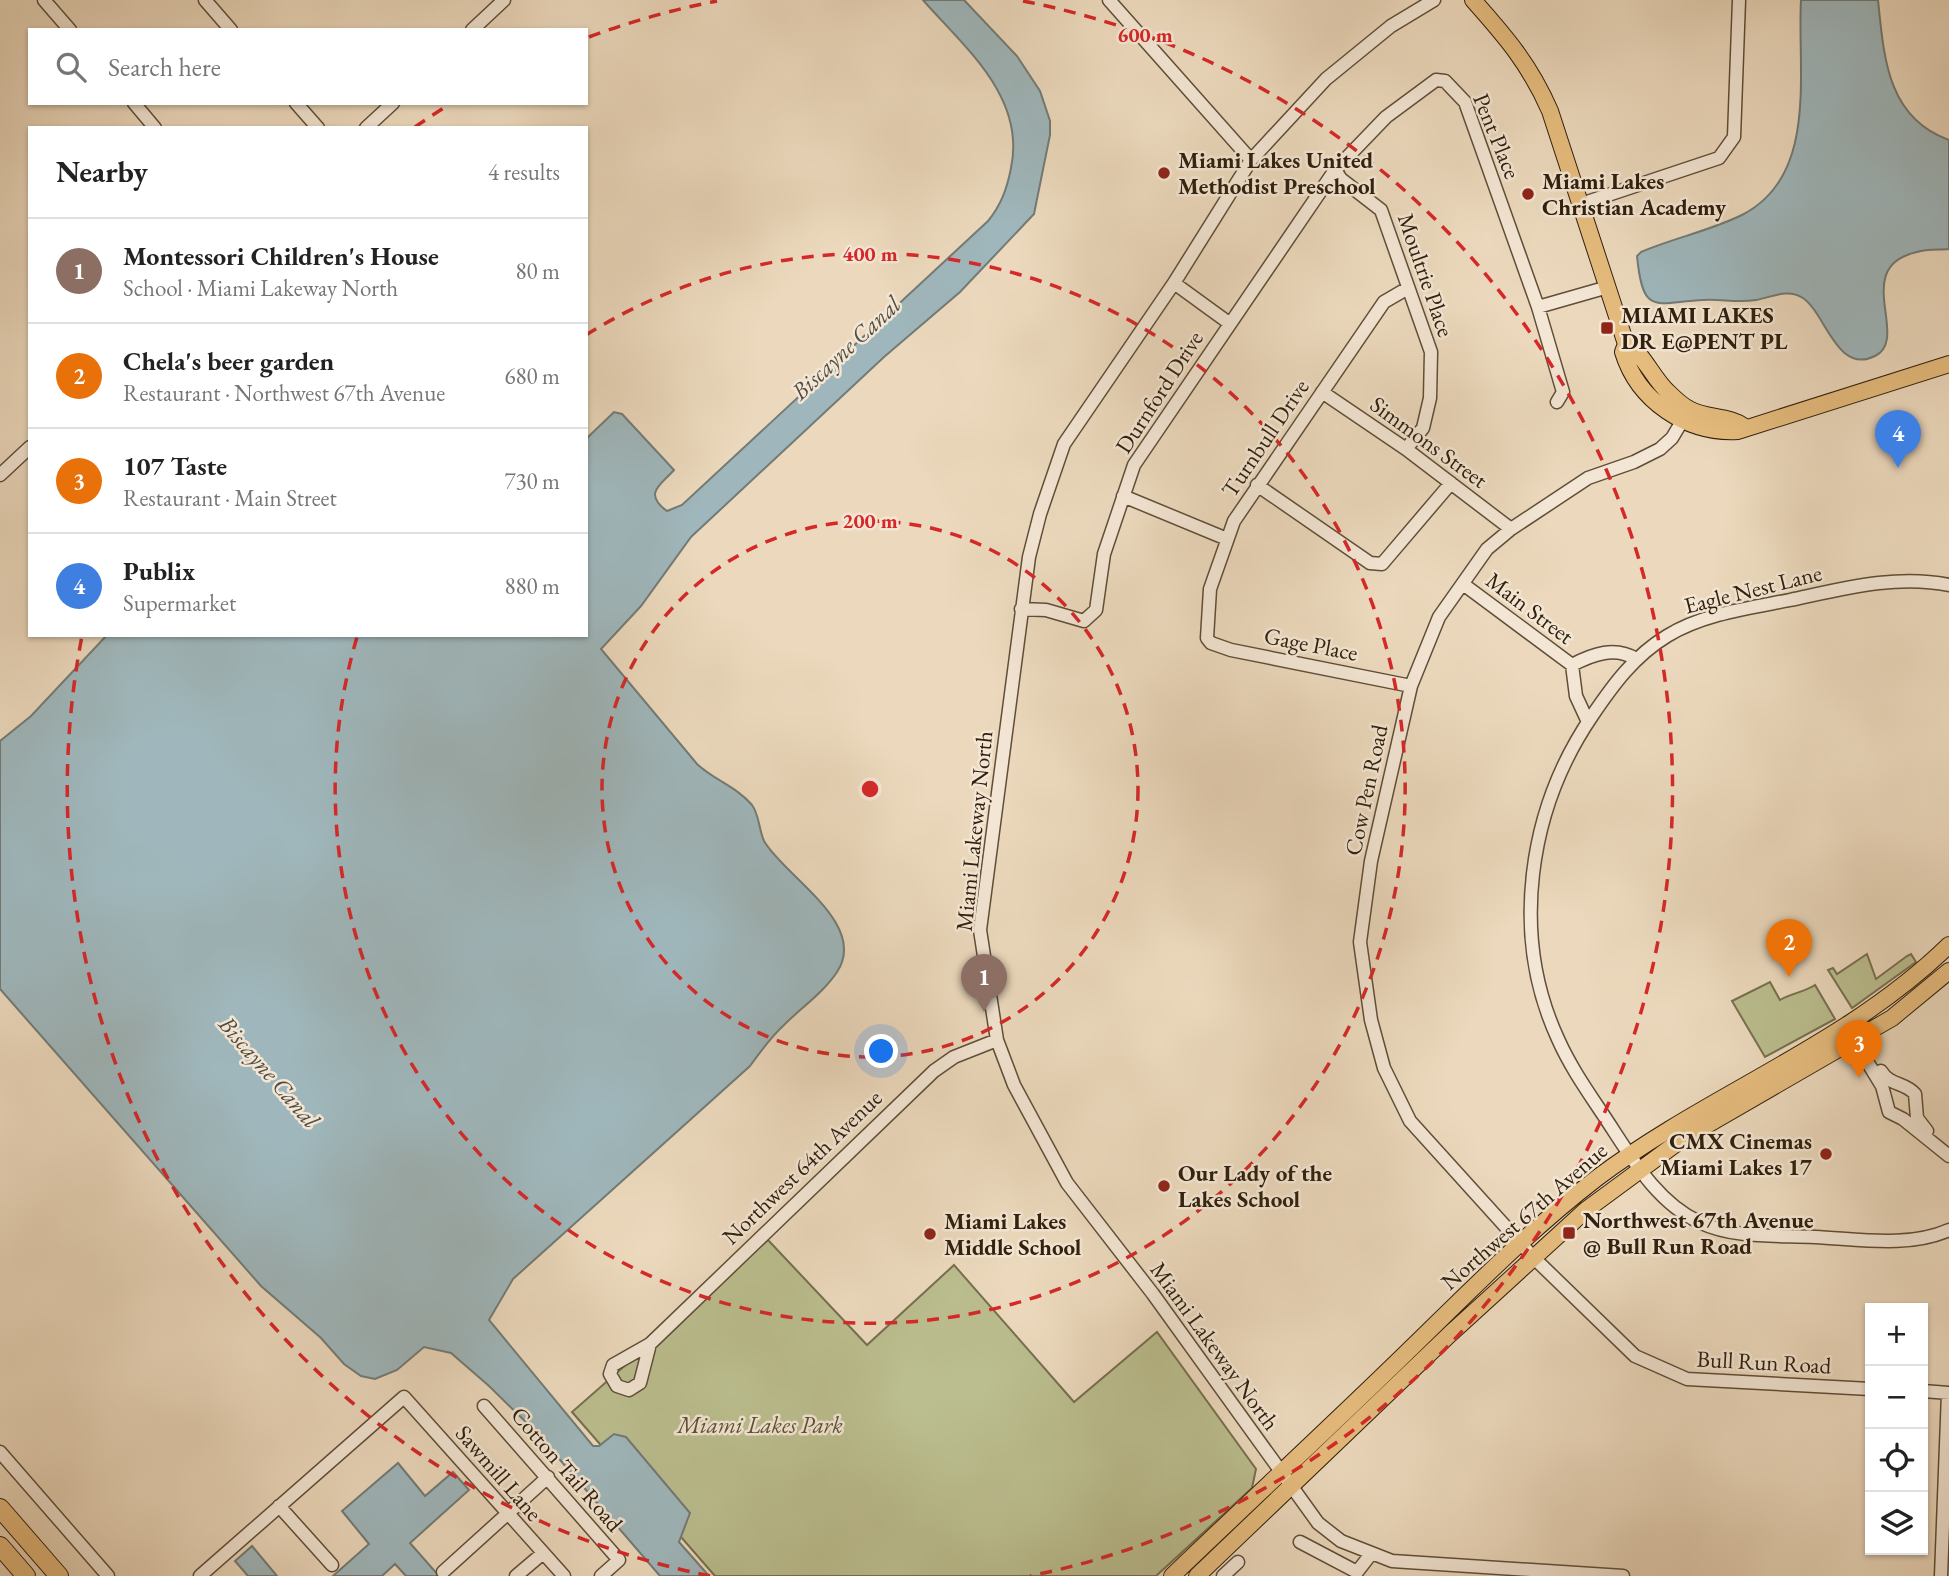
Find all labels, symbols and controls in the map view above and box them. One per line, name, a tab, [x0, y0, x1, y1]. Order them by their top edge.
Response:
text: 600 m	[1117, 21, 1173, 48]
search box	[28, 28, 588, 105]
icon: search	[52, 48, 90, 86]
text: Search here	[108, 50, 221, 84]
street label: Pent Place	[1466, 89, 1528, 183]
place label: Miami Lakes United Methodist Preschool	[1178, 145, 1376, 201]
text: Nearby	[56, 152, 148, 191]
text: 4 results	[488, 157, 560, 187]
marker: Miami Lakes United Methodist Preschool	[1156, 165, 1172, 181]
place label: Miami Lakes Christian Academy	[1542, 166, 1727, 222]
marker: Miami Lakes Christian Academy	[1520, 186, 1536, 202]
street label: Moultrie Place	[1391, 209, 1461, 341]
text: Montessori Children's House	[123, 239, 439, 273]
text: 400 m	[842, 240, 898, 267]
text: 1	[73, 256, 85, 286]
text: 80 m	[515, 256, 560, 286]
text: School · Miami Lakeway North	[123, 273, 398, 303]
water label: Biscayne Canal	[784, 288, 908, 407]
place label: MIAMI LAKES DR E@PENT PL	[1621, 300, 1788, 356]
marker: MIAMI LAKES DR E@PENT PL	[1599, 320, 1615, 336]
street label: Durnford Drive	[1108, 325, 1210, 459]
text: Chela's beer garden	[123, 344, 334, 378]
text: 2	[73, 361, 85, 391]
text: 680 m	[504, 361, 560, 391]
street label: Turnbull Drive	[1215, 373, 1316, 503]
text: Restaurant · Northwest 67th Avenue	[123, 378, 445, 408]
street label: Simmons Street	[1364, 389, 1494, 495]
pin: 4	[1875, 410, 1921, 468]
text: 107 Taste	[123, 449, 227, 483]
text: 3	[73, 466, 85, 496]
text: 730 m	[504, 466, 560, 496]
text: Restaurant · Main Street	[123, 483, 337, 513]
text: 200 m	[842, 507, 898, 534]
text: Publix	[123, 554, 195, 588]
street label: Eagle Nest Lane	[1681, 557, 1825, 621]
street label: Main Street	[1480, 565, 1581, 651]
text: 4	[73, 571, 85, 601]
text: 880 m	[504, 571, 560, 601]
text: Supermarket	[123, 588, 236, 618]
street label: Gage Place	[1262, 620, 1360, 668]
street label: Cow Pen Road	[1337, 721, 1395, 858]
street label: Miami Lakeway North	[949, 729, 999, 933]
centre of rings	[858, 777, 882, 801]
pin: 2	[1766, 919, 1812, 977]
pin: 1	[961, 954, 1007, 1012]
water label: Biscayne Canal	[211, 1008, 327, 1135]
pin: 3	[1836, 1020, 1882, 1078]
your location	[864, 1034, 898, 1068]
street label: Northwest 64th Avenue	[716, 1083, 888, 1251]
place label: CMX Cinemas Miami Lakes 17	[1660, 1126, 1813, 1182]
street label: Northwest 67th Avenue	[1435, 1135, 1613, 1297]
marker: CMX Cinemas Miami Lakes 17	[1818, 1146, 1834, 1162]
place label: Our Lady of the Lakes School	[1178, 1158, 1332, 1214]
marker: Our Lady of the Lakes School	[1156, 1178, 1172, 1194]
place label: Northwest 67th Avenue @ Bull Run Road	[1583, 1205, 1814, 1261]
place label: Miami Lakes Middle School	[944, 1206, 1082, 1262]
marker: Northwest 67th Avenue @ Bull Run Road	[1561, 1225, 1577, 1241]
marker: Miami Lakes Middle School	[922, 1226, 938, 1242]
street label: Miami Lakeway North	[1144, 1256, 1286, 1436]
map controls	[1865, 1303, 1928, 1555]
button: +	[1865, 1303, 1928, 1366]
street label: Bull Run Road	[1696, 1343, 1832, 1381]
button: −	[1865, 1366, 1928, 1429]
street label: Cotton Tail Road	[504, 1400, 630, 1538]
park label: Miami Lakes Park	[675, 1410, 843, 1440]
street label: Sawmill Lane	[449, 1419, 549, 1527]
button: locate	[1865, 1429, 1928, 1492]
button: layers	[1865, 1492, 1928, 1555]

